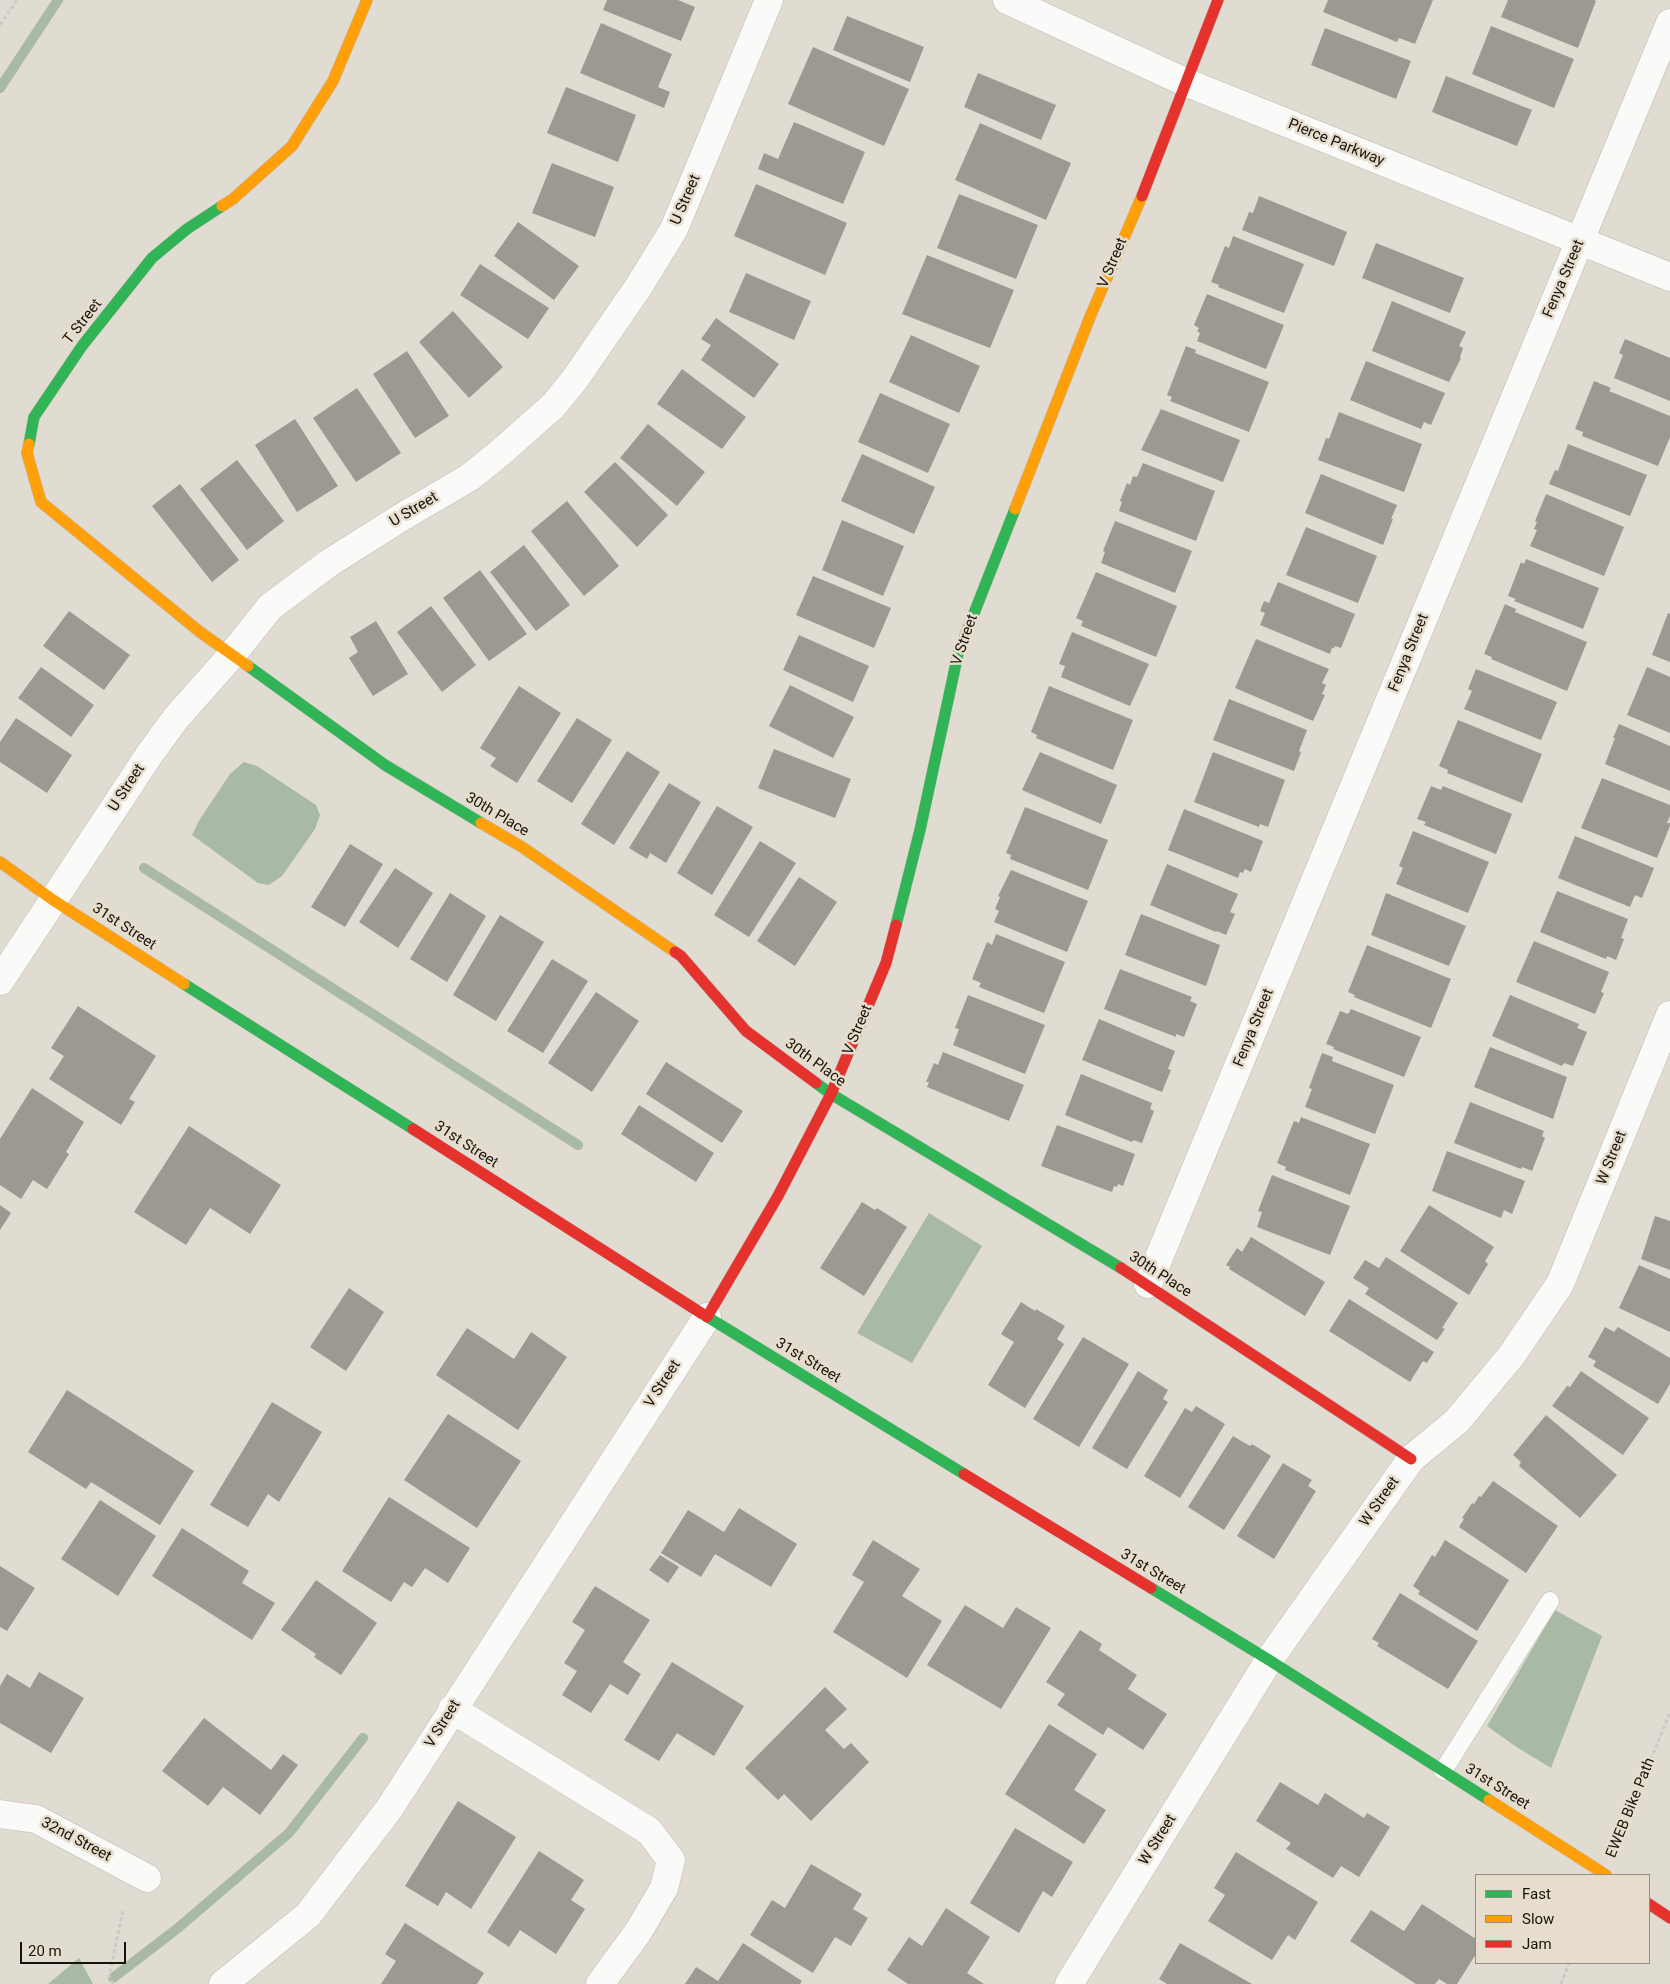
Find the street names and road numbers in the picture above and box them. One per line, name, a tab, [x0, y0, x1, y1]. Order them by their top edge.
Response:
street label: Pierce Parkway	[1285, 116, 1387, 170]
street label: U Street	[667, 172, 705, 228]
street label: V Street	[1094, 235, 1132, 291]
street label: Fenya Street	[1540, 237, 1588, 321]
street label: T Street	[60, 296, 106, 348]
street label: U Street	[387, 489, 441, 531]
street label: Fenya Street	[1385, 611, 1433, 695]
street label: V Street	[948, 612, 982, 668]
street label: U Street	[105, 761, 149, 815]
street label: 30th Place	[462, 789, 532, 841]
street label: 31st Street	[89, 900, 159, 954]
street label: Fenya Street	[1230, 986, 1278, 1070]
street label: V Street	[839, 1002, 877, 1058]
street label: 30th Place	[781, 1035, 849, 1091]
street label: 31st Street	[431, 1118, 501, 1172]
street label: W Street	[1593, 1128, 1631, 1188]
street label: 30th Place	[1125, 1248, 1195, 1302]
street label: 31st Street	[772, 1335, 844, 1387]
street label: V Street	[641, 1357, 685, 1411]
street label: W Street	[1356, 1474, 1404, 1530]
street label: 31st Street	[1117, 1546, 1189, 1598]
street label: V Street	[421, 1697, 465, 1751]
street label: EWEB Bike Path	[1603, 1755, 1659, 1861]
street label: 31st Street	[1461, 1760, 1533, 1814]
street label: W Street	[1135, 1811, 1181, 1869]
street label: 32nd Street	[38, 1814, 114, 1866]

